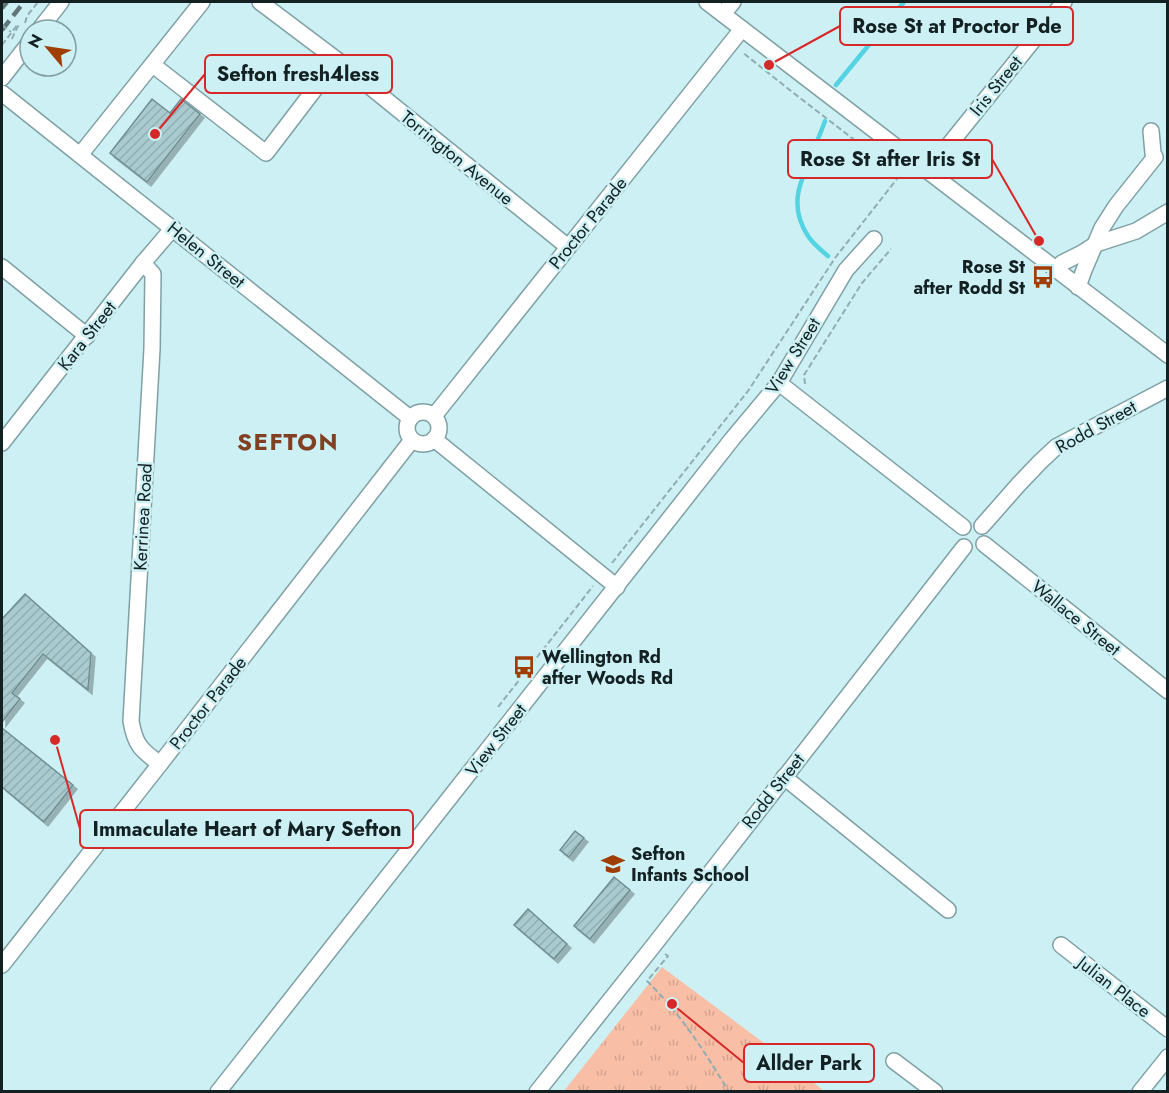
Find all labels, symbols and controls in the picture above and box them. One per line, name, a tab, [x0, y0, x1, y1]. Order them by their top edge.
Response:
callout: Rose St at Proctor Pde	[840, 7, 1073, 45]
text: Rose St at Proctor Pde	[852, 12, 1062, 41]
north arrow	[18, 18, 78, 78]
text: N	[22, 30, 48, 52]
street label: Iris Street	[964, 50, 1029, 122]
callout: Sefton fresh4less	[205, 55, 392, 93]
text: Sefton fresh4less	[217, 60, 379, 89]
street label: Torrington Avenue	[395, 104, 519, 212]
callout: Rose St after Iris St	[788, 140, 992, 178]
text: Rose St after Iris St	[800, 145, 981, 174]
street label: Proctor Parade	[543, 171, 633, 275]
street label: Helen Street	[162, 216, 251, 295]
place label: Rose St after Rodd St	[913, 254, 1025, 301]
bus stop icon: Rose St after Rodd St	[1030, 264, 1056, 290]
street label: Kara Street	[52, 295, 123, 376]
street label: View Street	[759, 312, 827, 399]
street label: Rodd Street	[1051, 394, 1142, 460]
district label: SEFTON	[237, 424, 339, 459]
street label: Kerrinea Road	[127, 463, 159, 571]
street label: Wallace Street	[1026, 574, 1127, 662]
place label: Wellington Rd after Woods Rd	[542, 644, 673, 691]
street label: Proctor Parade	[163, 651, 253, 755]
bus stop icon: Wellington Rd after Woods Rd	[511, 654, 537, 680]
street label: View Street	[459, 698, 533, 782]
street label: Rodd Street	[735, 747, 811, 834]
callout: Immaculate Heart of Mary Sefton	[80, 810, 413, 848]
text: Immaculate Heart of Mary Sefton	[93, 815, 401, 844]
place label: Sefton Infants School	[631, 841, 749, 888]
school or university icon: Sefton Infants School	[600, 851, 626, 877]
street label: Julian Place	[1070, 949, 1156, 1024]
callout: Allder Park	[744, 1044, 874, 1082]
text: Allder Park	[755, 1049, 862, 1078]

